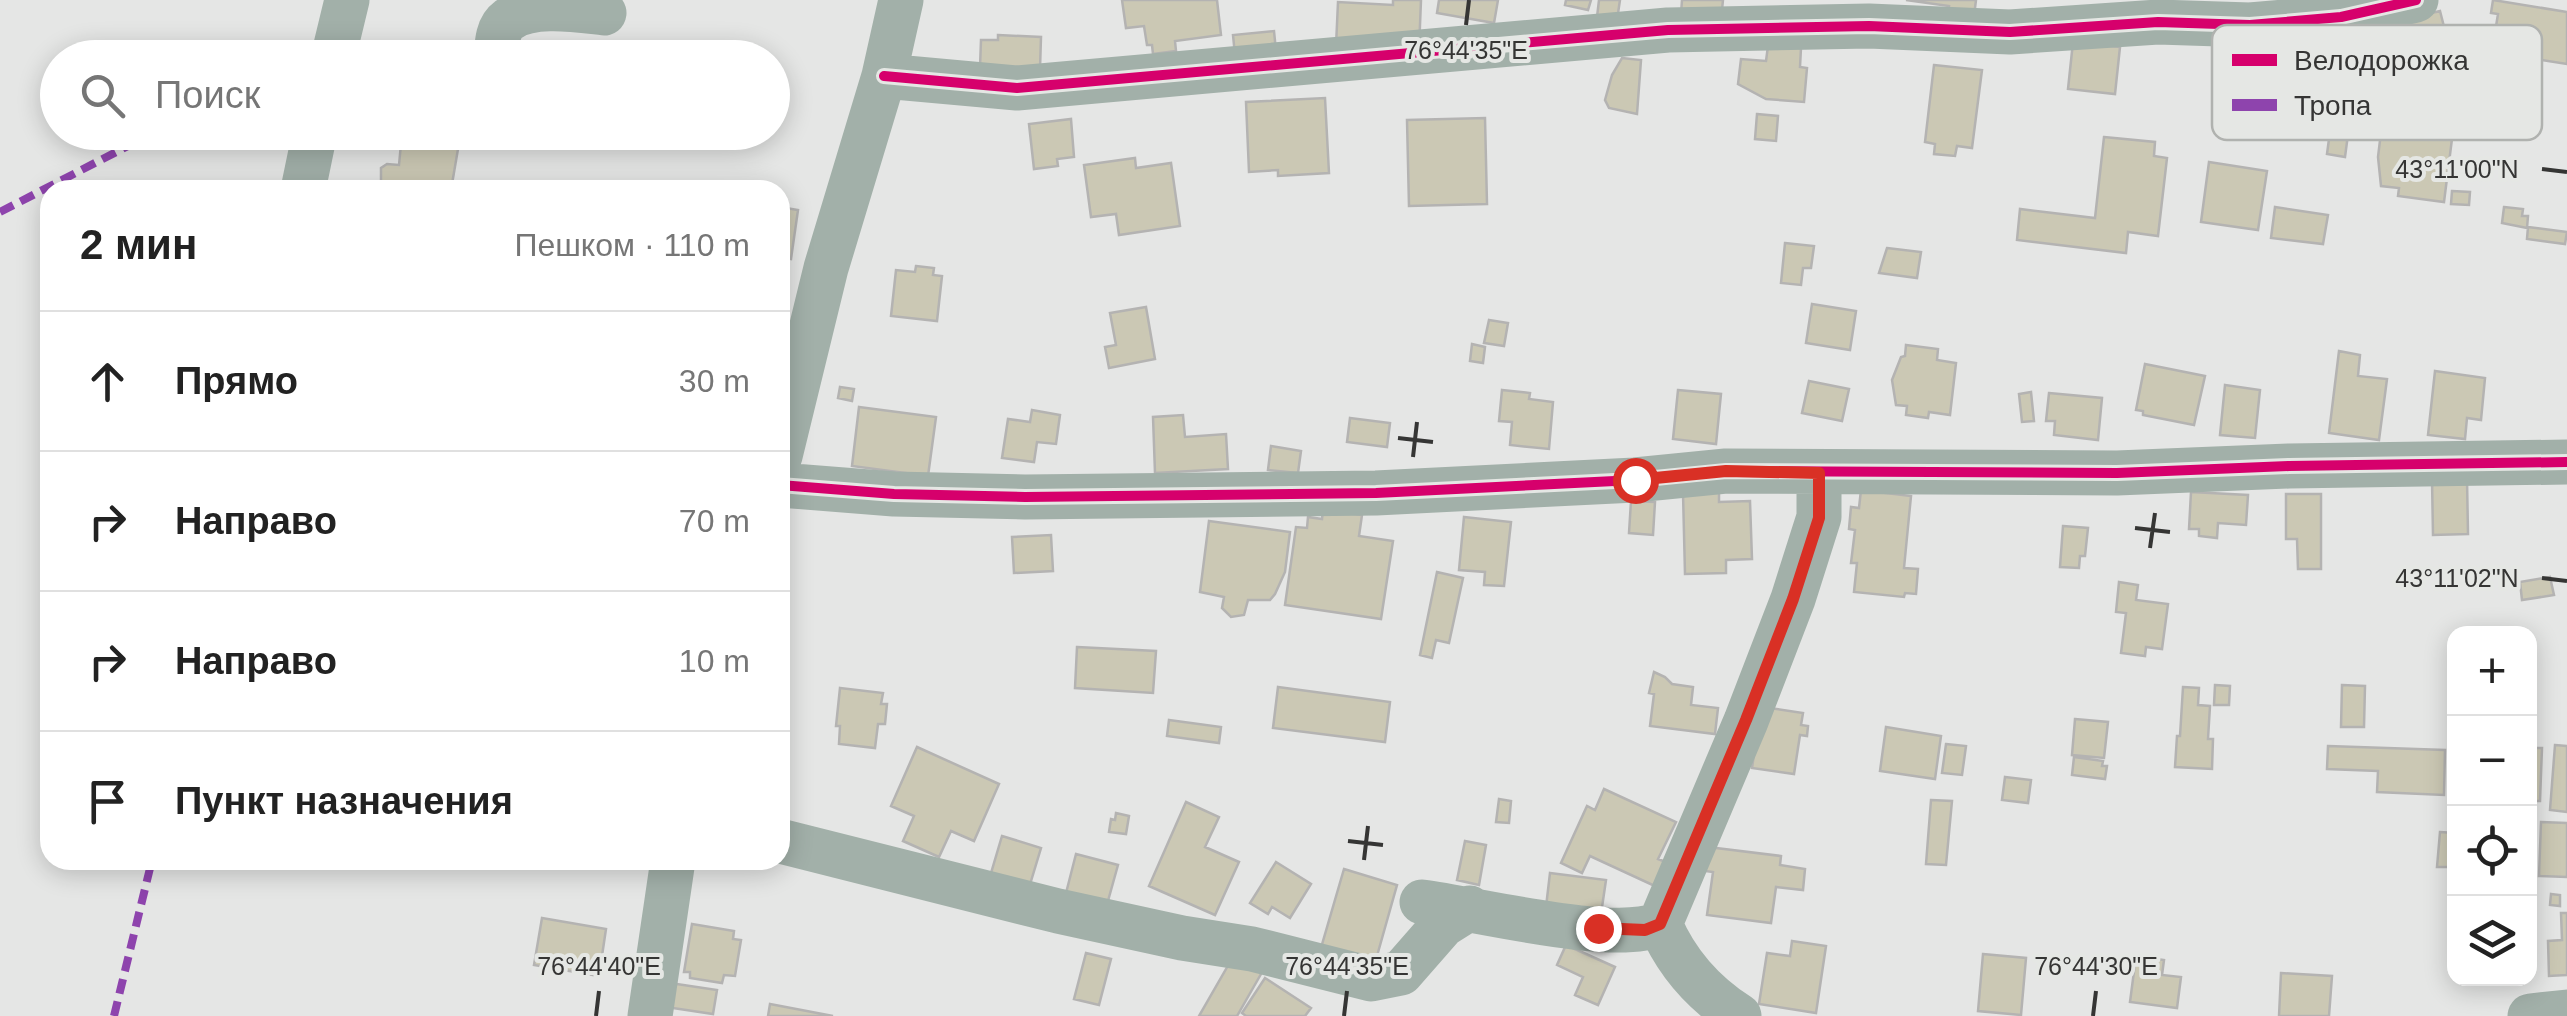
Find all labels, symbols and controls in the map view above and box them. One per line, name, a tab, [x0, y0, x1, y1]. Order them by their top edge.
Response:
legend	[2212, 25, 2542, 140]
text: 76°44'35"E	[1404, 36, 1528, 64]
search box	[40, 40, 790, 150]
text: Велодорожка	[2294, 45, 2469, 76]
icon: search	[75, 68, 130, 123]
text: Поиск	[155, 74, 260, 116]
text: Тропа	[2294, 90, 2372, 121]
text: 43°11'00"N	[2395, 155, 2519, 183]
text: 2 мин	[80, 221, 197, 268]
text: Пешком · 110 m	[514, 227, 750, 263]
icon: ahead	[80, 354, 135, 409]
text: Прямо	[175, 360, 298, 402]
text: 30 m	[679, 363, 750, 399]
route start	[1613, 458, 1659, 504]
icon: right	[80, 494, 135, 549]
text: Направо	[175, 500, 337, 542]
text: 70 m	[679, 503, 750, 539]
text: 43°11'02"N	[2395, 564, 2519, 592]
map controls	[2447, 626, 2537, 986]
button: +	[2447, 626, 2537, 716]
icon: right	[80, 634, 135, 689]
text: Направо	[175, 640, 337, 682]
text: 10 m	[679, 643, 750, 679]
button: −	[2447, 716, 2537, 806]
icon: arrive	[80, 774, 135, 829]
text: Пункт назначения	[175, 780, 513, 822]
button: locate	[2447, 806, 2537, 896]
button: layers	[2447, 896, 2537, 986]
route end	[1576, 906, 1622, 952]
text: 76°44'40"E	[537, 952, 661, 980]
text: 76°44'35"E	[1285, 952, 1409, 980]
text: 76°44'30"E	[2034, 952, 2158, 980]

